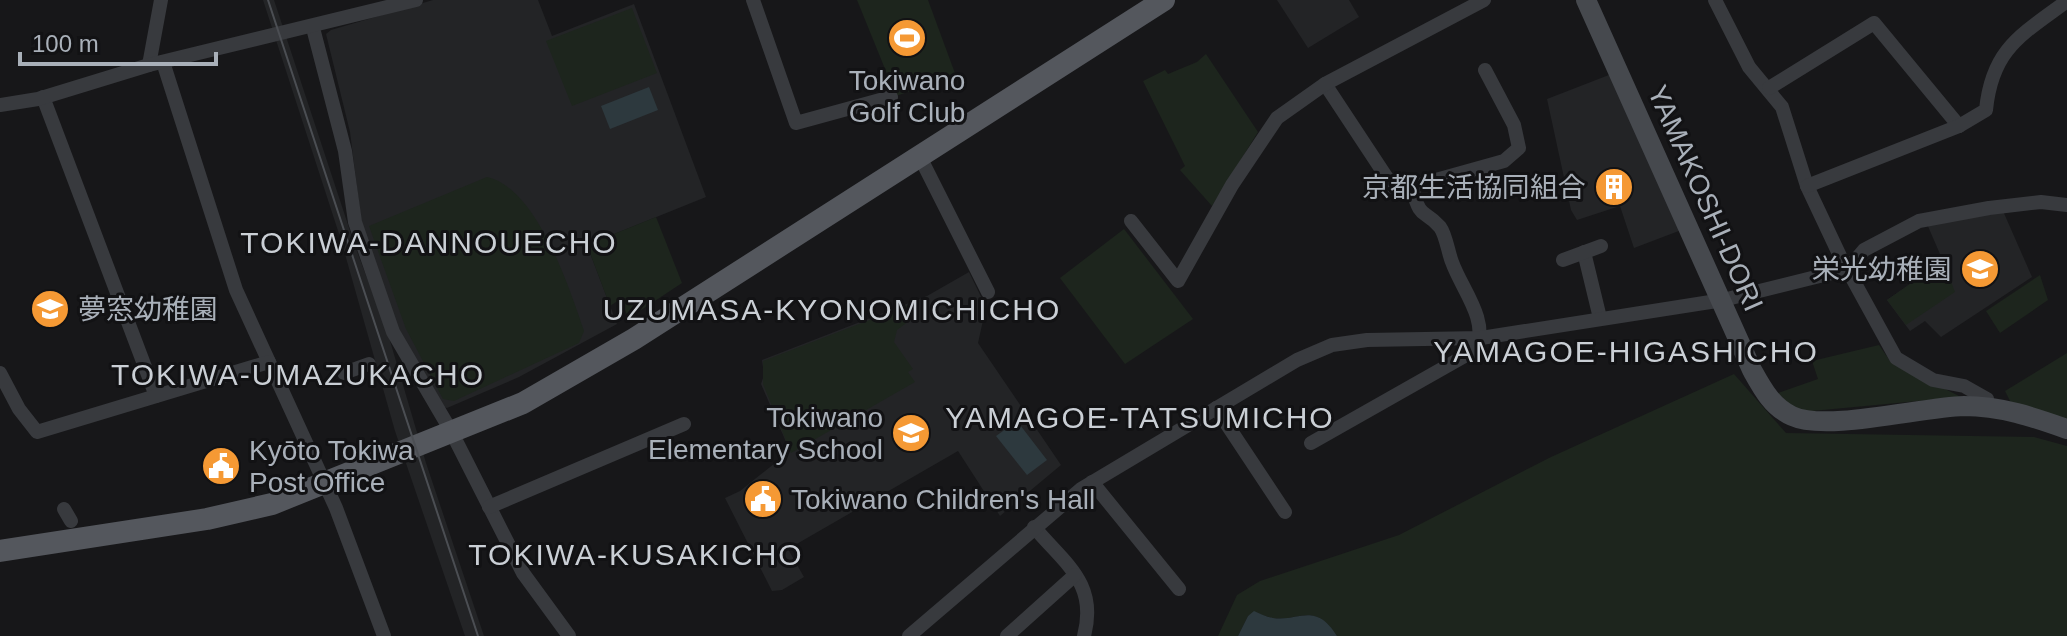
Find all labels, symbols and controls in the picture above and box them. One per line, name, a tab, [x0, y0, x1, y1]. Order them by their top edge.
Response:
scale bar	[20, 16, 216, 66]
sports icon: Tokiwano Golf Club	[886, 17, 928, 59]
text: 100 m	[32, 30, 99, 57]
place label: Tokiwano Golf Club	[849, 65, 965, 128]
street label: YAMAKOSHI-DORI	[1642, 81, 1769, 316]
building icon: 京都生活協同組合	[1593, 166, 1635, 208]
place label: 京都生活協同組合	[1362, 172, 1586, 203]
district label: TOKIWA-DANNOUECHO	[240, 226, 618, 259]
school or university icon: 栄光幼稚園	[1959, 248, 2001, 290]
place label: 栄光幼稚園	[1812, 254, 1952, 285]
school or university icon: 夢窓幼稚園	[29, 288, 71, 330]
district label: UZUMASA-KYONOMICHICHO	[603, 293, 1061, 326]
place label: 夢窓幼稚園	[78, 294, 218, 325]
district label: YAMAGOE-HIGASHICHO	[1433, 335, 1819, 368]
district label: TOKIWA-UMAZUKACHO	[111, 358, 485, 391]
district label: YAMAGOE-TATSUMICHO	[945, 401, 1335, 434]
place label: Tokiwano Elementary School	[648, 402, 883, 465]
school or university icon: Tokiwano Elementary School	[890, 412, 932, 454]
place label: Kyōto Tokiwa Post Office	[249, 435, 414, 498]
public building icon: Kyōto Tokiwa Post Office	[200, 445, 242, 487]
public building icon: Tokiwano Children's Hall	[742, 478, 784, 520]
place label: Tokiwano Children's Hall	[791, 484, 1095, 515]
district label: TOKIWA-KUSAKICHO	[468, 538, 804, 571]

